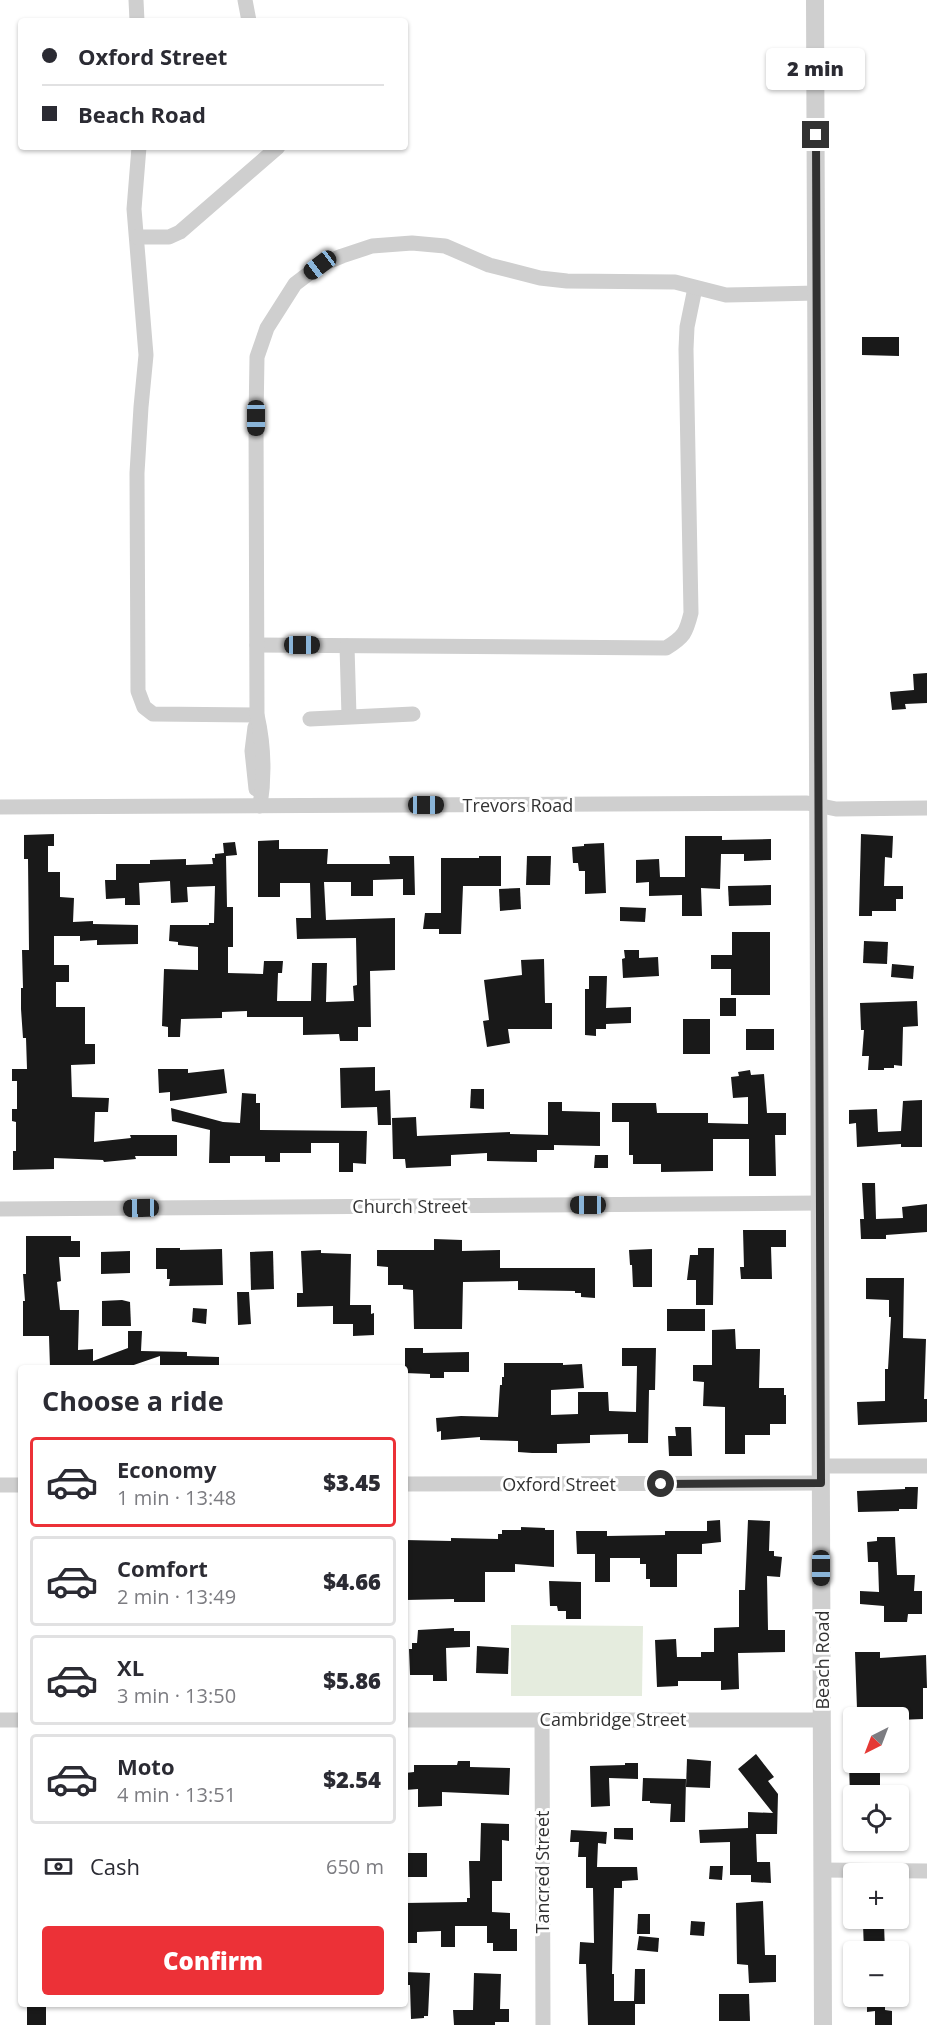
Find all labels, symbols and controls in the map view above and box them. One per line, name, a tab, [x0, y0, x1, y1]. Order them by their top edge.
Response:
text: Oxford Street	[78, 41, 227, 71]
callout: 2 min	[766, 48, 866, 90]
text: 2 min	[787, 55, 844, 82]
text: Beach Road	[78, 99, 206, 129]
route end	[802, 121, 829, 148]
car	[300, 247, 340, 283]
car	[247, 400, 265, 436]
car	[284, 636, 320, 654]
street label: Trevors Road	[463, 793, 573, 817]
car	[408, 796, 444, 814]
street label: Church Street	[352, 1194, 468, 1218]
car	[570, 1196, 606, 1214]
car	[123, 1199, 159, 1217]
text: Choose a ride	[42, 1382, 224, 1419]
text: Economy	[117, 1454, 216, 1484]
icon: car	[45, 1455, 99, 1509]
text: $3.45	[323, 1467, 381, 1497]
route start	[647, 1470, 674, 1497]
street label: Oxford Street	[502, 1472, 616, 1496]
text: 1 min · 13:48	[117, 1484, 236, 1511]
car	[812, 1550, 830, 1586]
text: Comfort	[117, 1553, 208, 1583]
icon: car	[45, 1554, 99, 1608]
text: $4.66	[323, 1566, 381, 1596]
text: 2 min · 13:49	[117, 1583, 236, 1610]
street label: Beach Road	[810, 1610, 834, 1710]
text: XL	[117, 1652, 144, 1682]
icon: car	[45, 1653, 99, 1707]
text: $5.86	[323, 1665, 381, 1695]
text: 3 min · 13:50	[117, 1682, 236, 1709]
street label: Cambridge Street	[540, 1707, 686, 1731]
north arrow	[843, 1707, 909, 1773]
map controls	[843, 1707, 909, 2007]
text: Moto	[117, 1751, 175, 1781]
icon: car	[45, 1752, 99, 1806]
text: $2.54	[323, 1764, 381, 1794]
text: 4 min · 13:51	[117, 1781, 236, 1808]
button: locate	[843, 1785, 909, 1851]
street label: Tancred Street	[530, 1810, 554, 1934]
icon: cash	[42, 1850, 75, 1883]
text: Cash	[90, 1851, 140, 1881]
text: 650 m	[326, 1853, 384, 1880]
button: +	[843, 1863, 909, 1929]
button: Confirm	[42, 1926, 384, 1995]
button: −	[843, 1941, 909, 2007]

